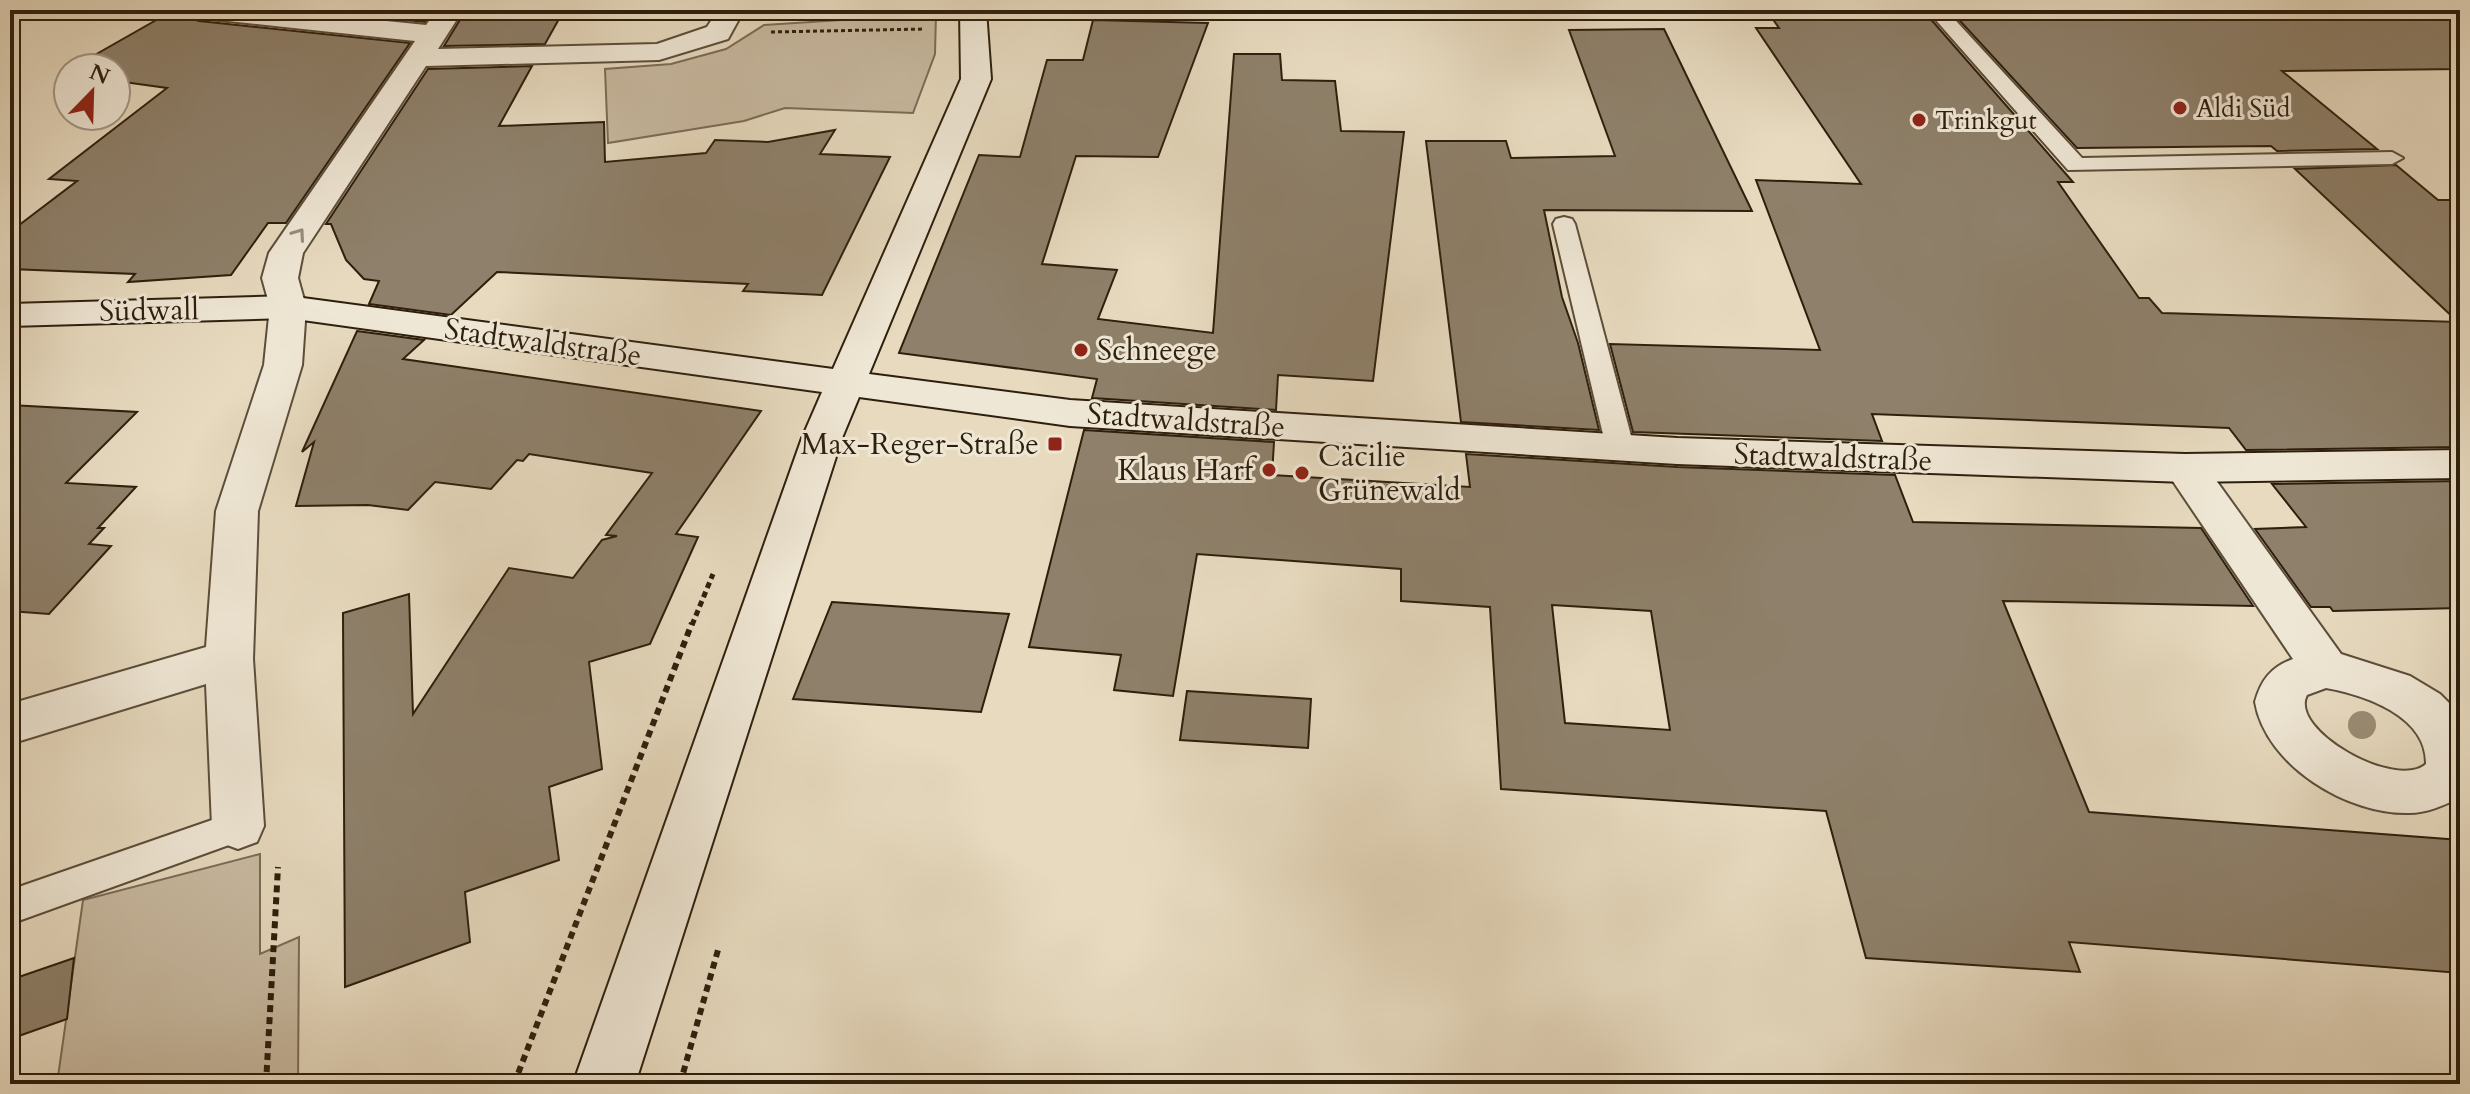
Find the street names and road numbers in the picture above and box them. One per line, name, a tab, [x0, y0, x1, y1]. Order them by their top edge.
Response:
street label: Südwall	[99, 289, 200, 332]
street label: Stadtwaldstraße	[442, 308, 644, 377]
street label: Stadtwaldstraße	[1086, 393, 1286, 448]
street label: Stadtwaldstraße	[1733, 434, 1933, 481]

